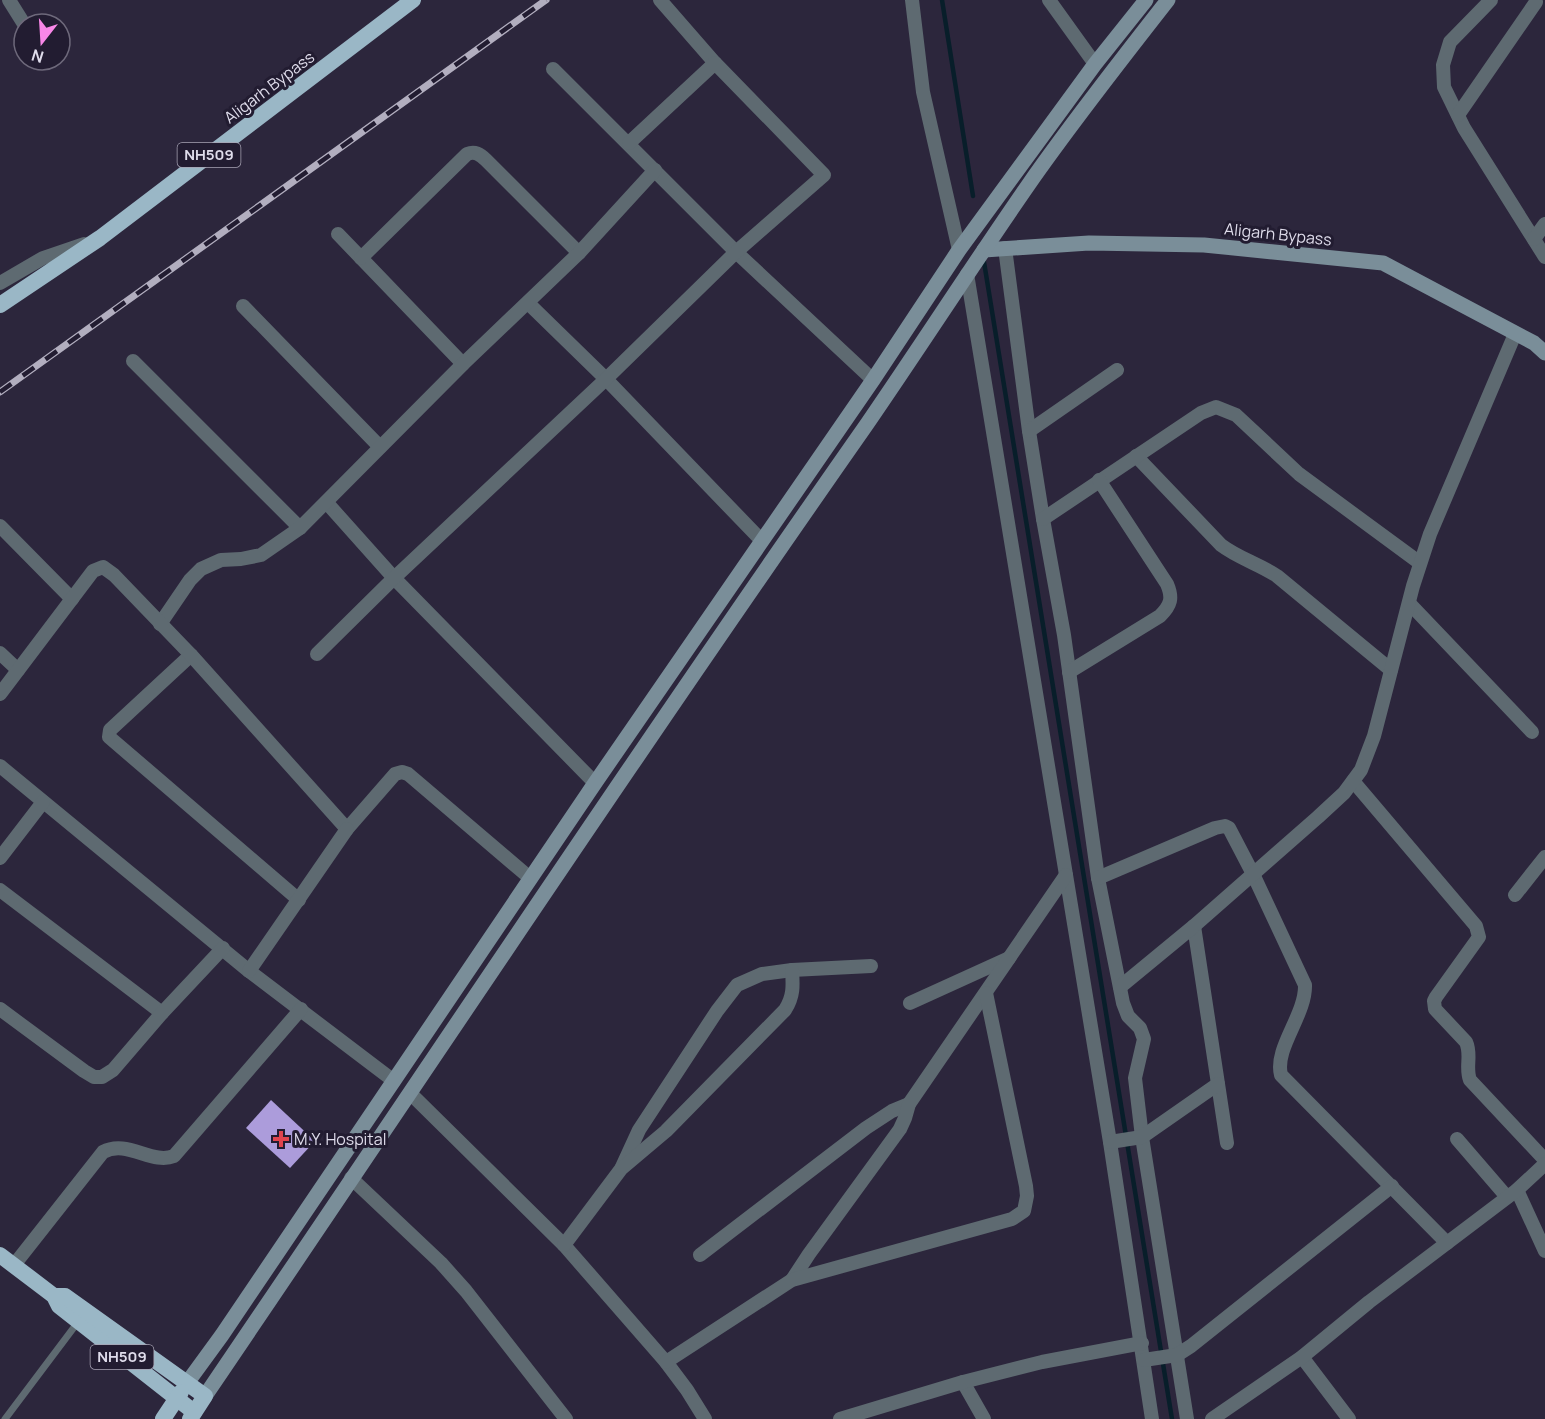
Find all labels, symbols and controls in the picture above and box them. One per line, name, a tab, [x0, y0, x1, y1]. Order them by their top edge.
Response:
north arrow	[12, 12, 72, 72]
text: N	[29, 44, 46, 69]
street label: Aligarh Bypass	[219, 46, 319, 128]
road number: NH509	[178, 143, 240, 167]
street label: Aligarh Bypass	[1223, 217, 1333, 251]
place label: M.Y. Hospital	[294, 1128, 386, 1150]
marker: M.Y. Hospital	[272, 1130, 290, 1148]
road number: NH509	[90, 1345, 154, 1369]

